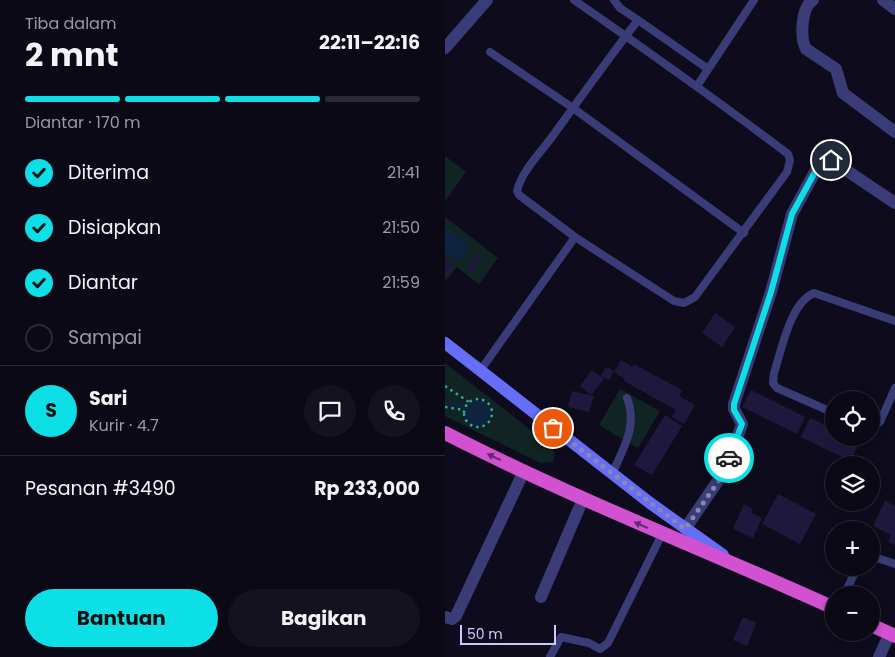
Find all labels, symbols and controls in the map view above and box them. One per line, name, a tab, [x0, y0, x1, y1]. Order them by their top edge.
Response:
text: Tiba dalam	[25, 12, 116, 35]
text: 22:11–22:16	[319, 29, 420, 56]
text: 2 mnt	[25, 32, 119, 77]
text: Diantar · 170 m	[25, 111, 141, 134]
pin	[810, 139, 852, 181]
icon: home	[817, 146, 845, 174]
icon: check	[25, 159, 53, 187]
text: Diterima	[68, 159, 149, 186]
text: 21:41	[387, 161, 420, 184]
icon: check	[25, 214, 53, 242]
text: Disiapkan	[68, 214, 161, 241]
text: 21:50	[382, 216, 420, 239]
icon: check	[25, 269, 53, 297]
text: Diantar	[68, 269, 138, 296]
text: 21:59	[382, 271, 420, 294]
text: Sampai	[68, 324, 142, 351]
text: Sari	[89, 385, 127, 412]
button: chat	[304, 385, 356, 437]
button: phone	[368, 385, 420, 437]
map controls	[825, 391, 880, 641]
button: locate	[825, 391, 880, 446]
text: S	[45, 397, 57, 424]
pin	[532, 407, 574, 449]
text: Kurir · 4.7	[89, 414, 159, 437]
icon: bag	[539, 414, 567, 442]
courier	[704, 433, 754, 483]
icon: car	[715, 444, 743, 472]
one-way arrow	[487, 453, 501, 461]
button: layers	[825, 456, 880, 511]
text: Pesanan #3490	[25, 475, 176, 502]
text: Rp 233,000	[314, 475, 420, 502]
one-way arrow	[634, 521, 648, 529]
button: +	[825, 521, 880, 576]
button: −	[825, 586, 880, 641]
button: Bantuan	[25, 589, 218, 647]
button: Bagikan	[228, 589, 420, 647]
scale bar	[460, 622, 556, 645]
text: 50 m	[467, 624, 503, 644]

